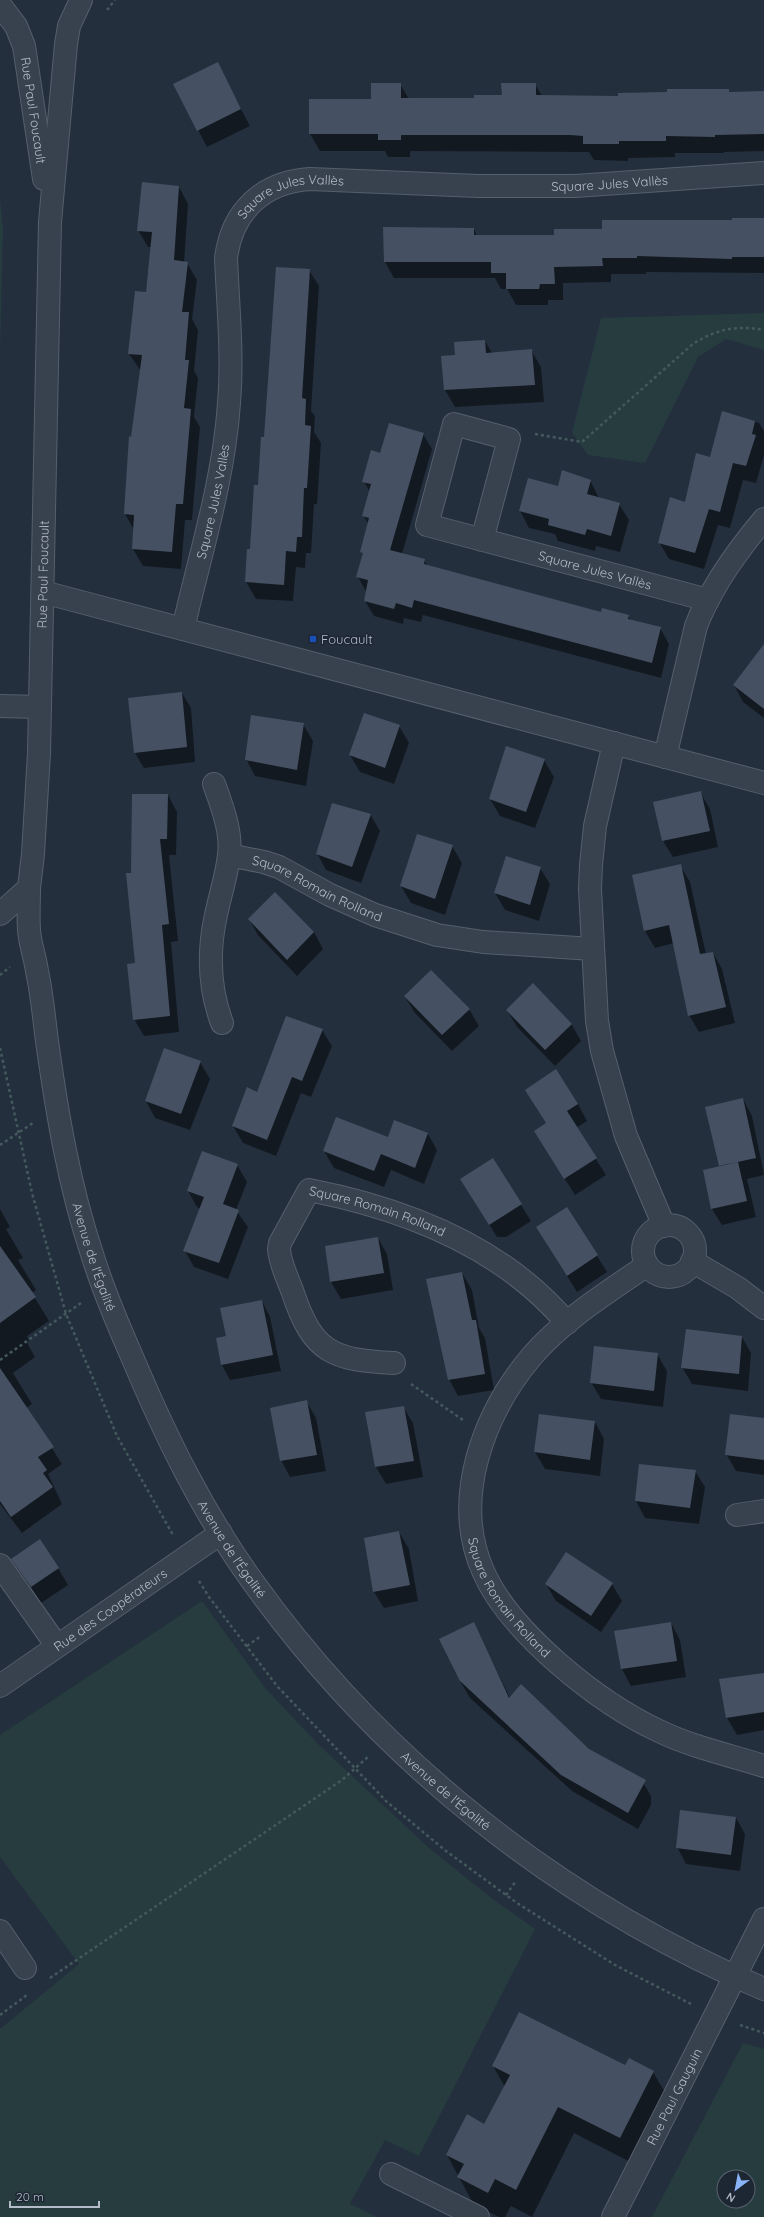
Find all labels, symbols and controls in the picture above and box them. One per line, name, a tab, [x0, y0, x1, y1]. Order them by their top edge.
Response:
street label: Rue Paul Foucault	[18, 56, 50, 165]
street label: Square Jules Vallès	[234, 171, 344, 222]
street label: Square Jules Vallès	[551, 172, 668, 194]
street label: Square Jules Vallès	[193, 443, 232, 560]
street label: Rue Paul Foucault	[34, 520, 52, 629]
street label: Square Jules Vallès	[537, 547, 653, 593]
place label: Foucault	[321, 631, 373, 647]
marker: Foucault	[308, 634, 318, 644]
street label: Square Romain Rolland	[251, 852, 384, 925]
street label: Square Romain Rolland	[308, 1182, 448, 1240]
street label: Avenue de l'Égalité	[69, 1201, 120, 1313]
street label: Avenue de l'Égalité	[195, 1497, 270, 1601]
street label: Square Romain Rolland	[465, 1536, 554, 1661]
street label: Rue des Coopérateurs	[50, 1565, 170, 1655]
street label: Avenue de l'Égalité	[398, 1748, 494, 1834]
street label: Rue Paul Gauguin	[643, 2046, 705, 2148]
north arrow	[716, 2169, 756, 2209]
scale bar	[10, 2183, 99, 2209]
text: 20 m	[16, 2189, 44, 2204]
text: N	[724, 2189, 738, 2206]

